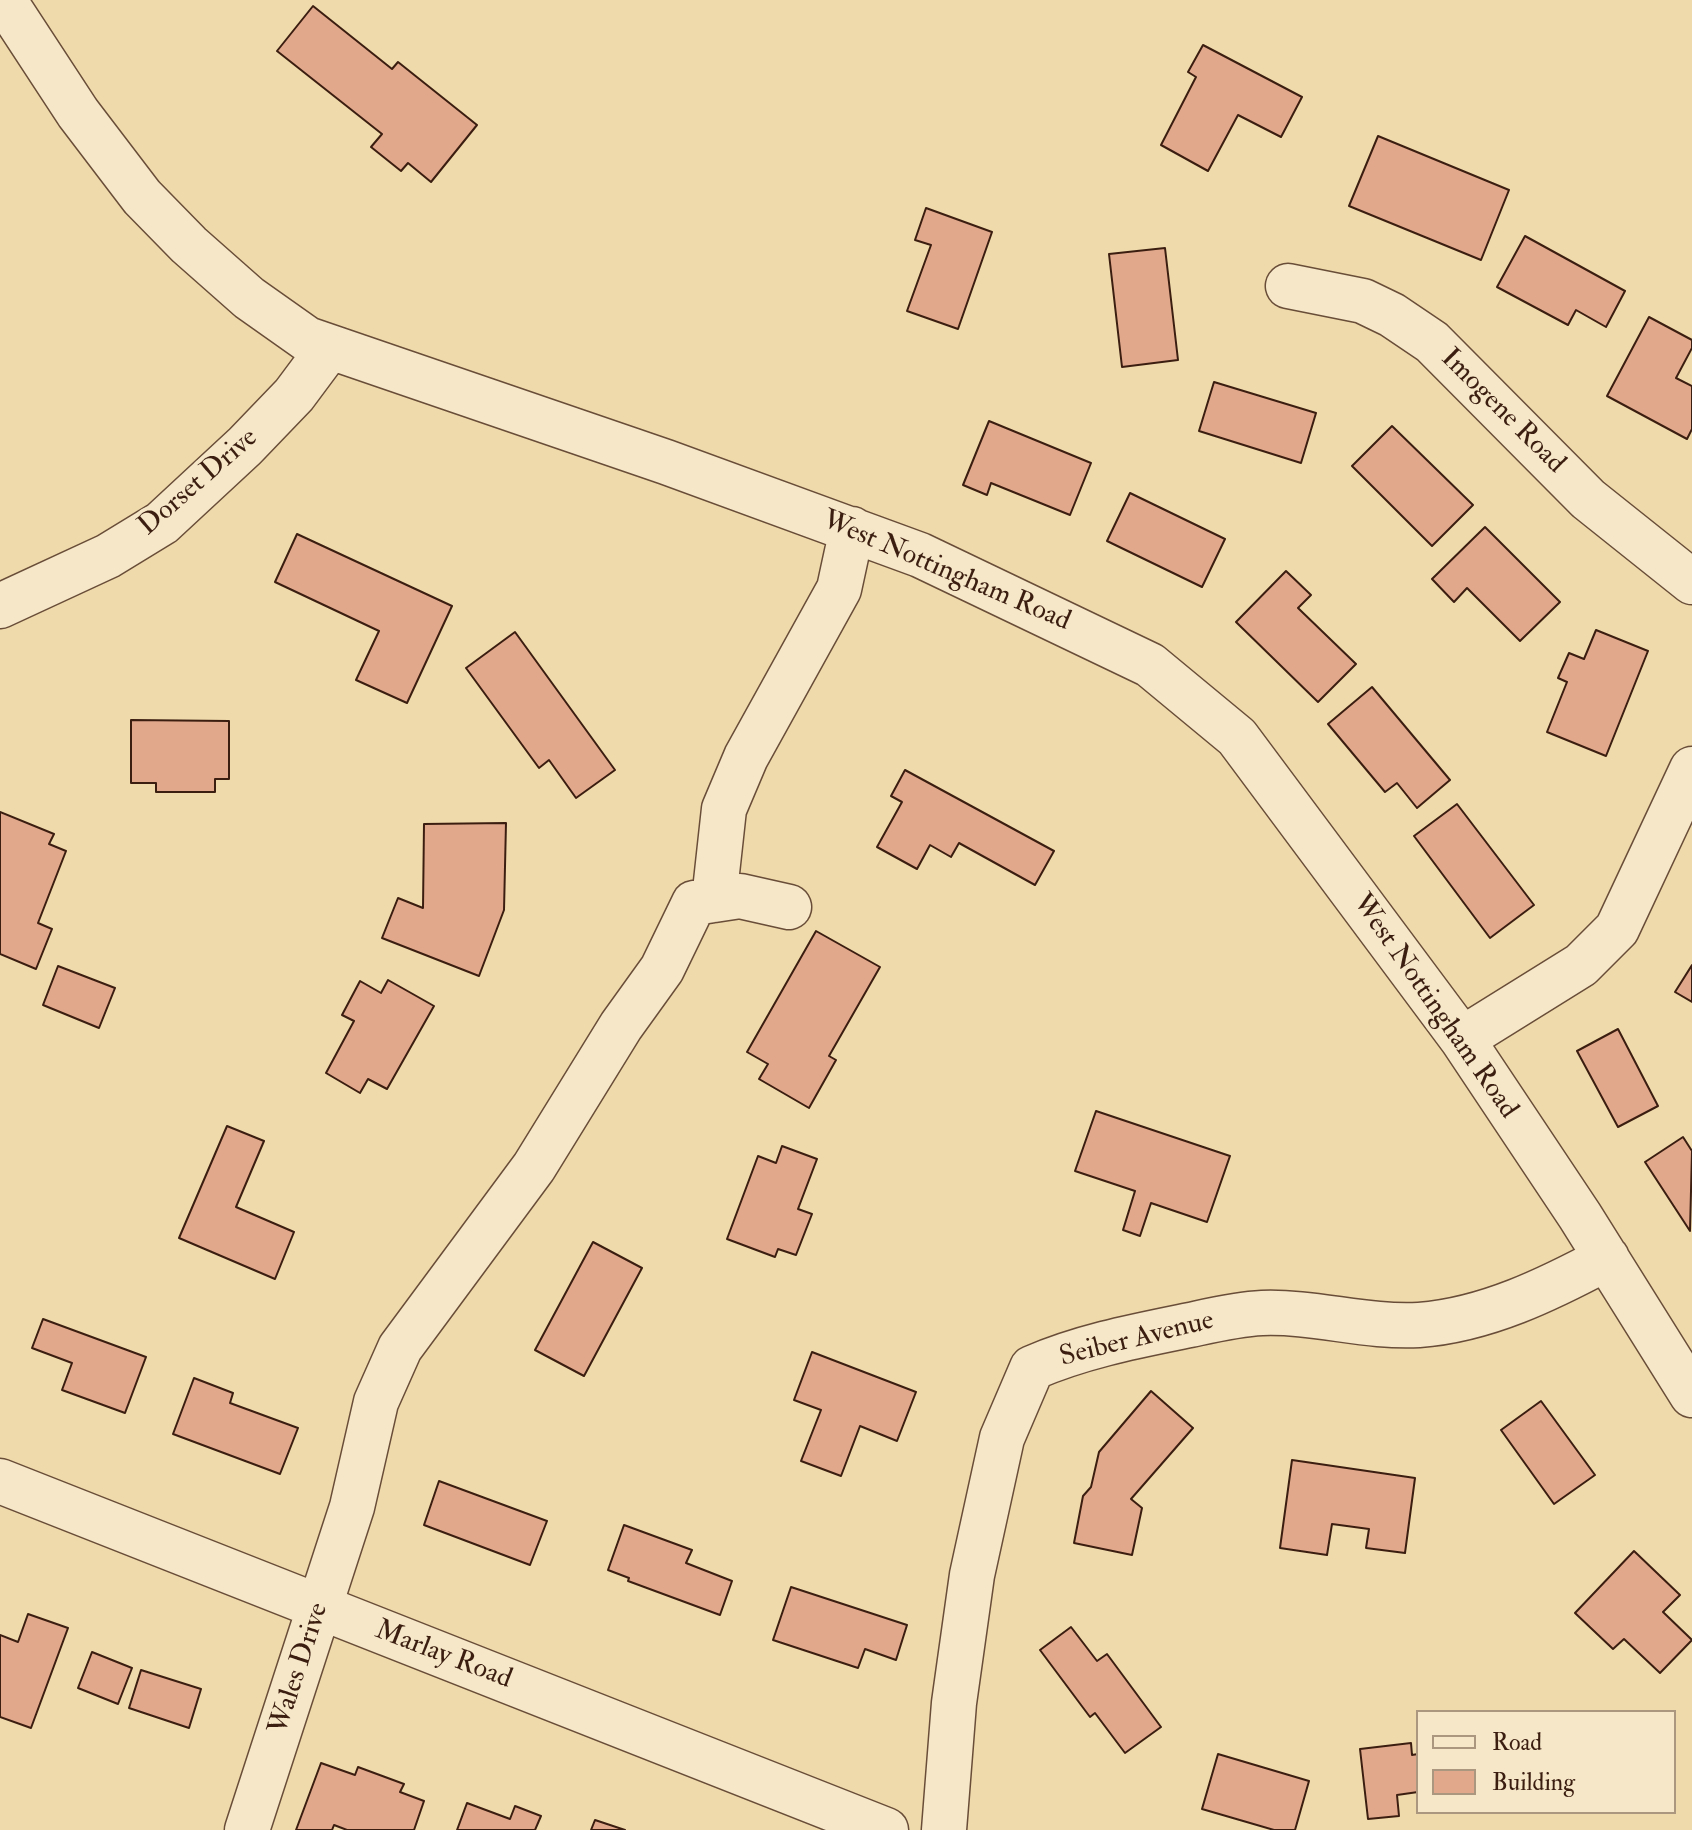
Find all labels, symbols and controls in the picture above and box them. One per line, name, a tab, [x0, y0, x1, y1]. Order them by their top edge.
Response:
street label: Imogene Road	[1433, 343, 1571, 481]
street label: Dorset Drive	[132, 422, 266, 544]
street label: West Nottingham Road	[817, 505, 1075, 639]
street label: West Nottingham Road	[1344, 888, 1524, 1126]
street label: Seiber Avenue	[1057, 1305, 1217, 1375]
street label: Wales Drive	[263, 1599, 337, 1739]
street label: Marlay Road	[370, 1615, 516, 1697]
legend	[1416, 1710, 1676, 1814]
text: Road	[1492, 1727, 1542, 1758]
text: Building	[1492, 1767, 1575, 1798]

